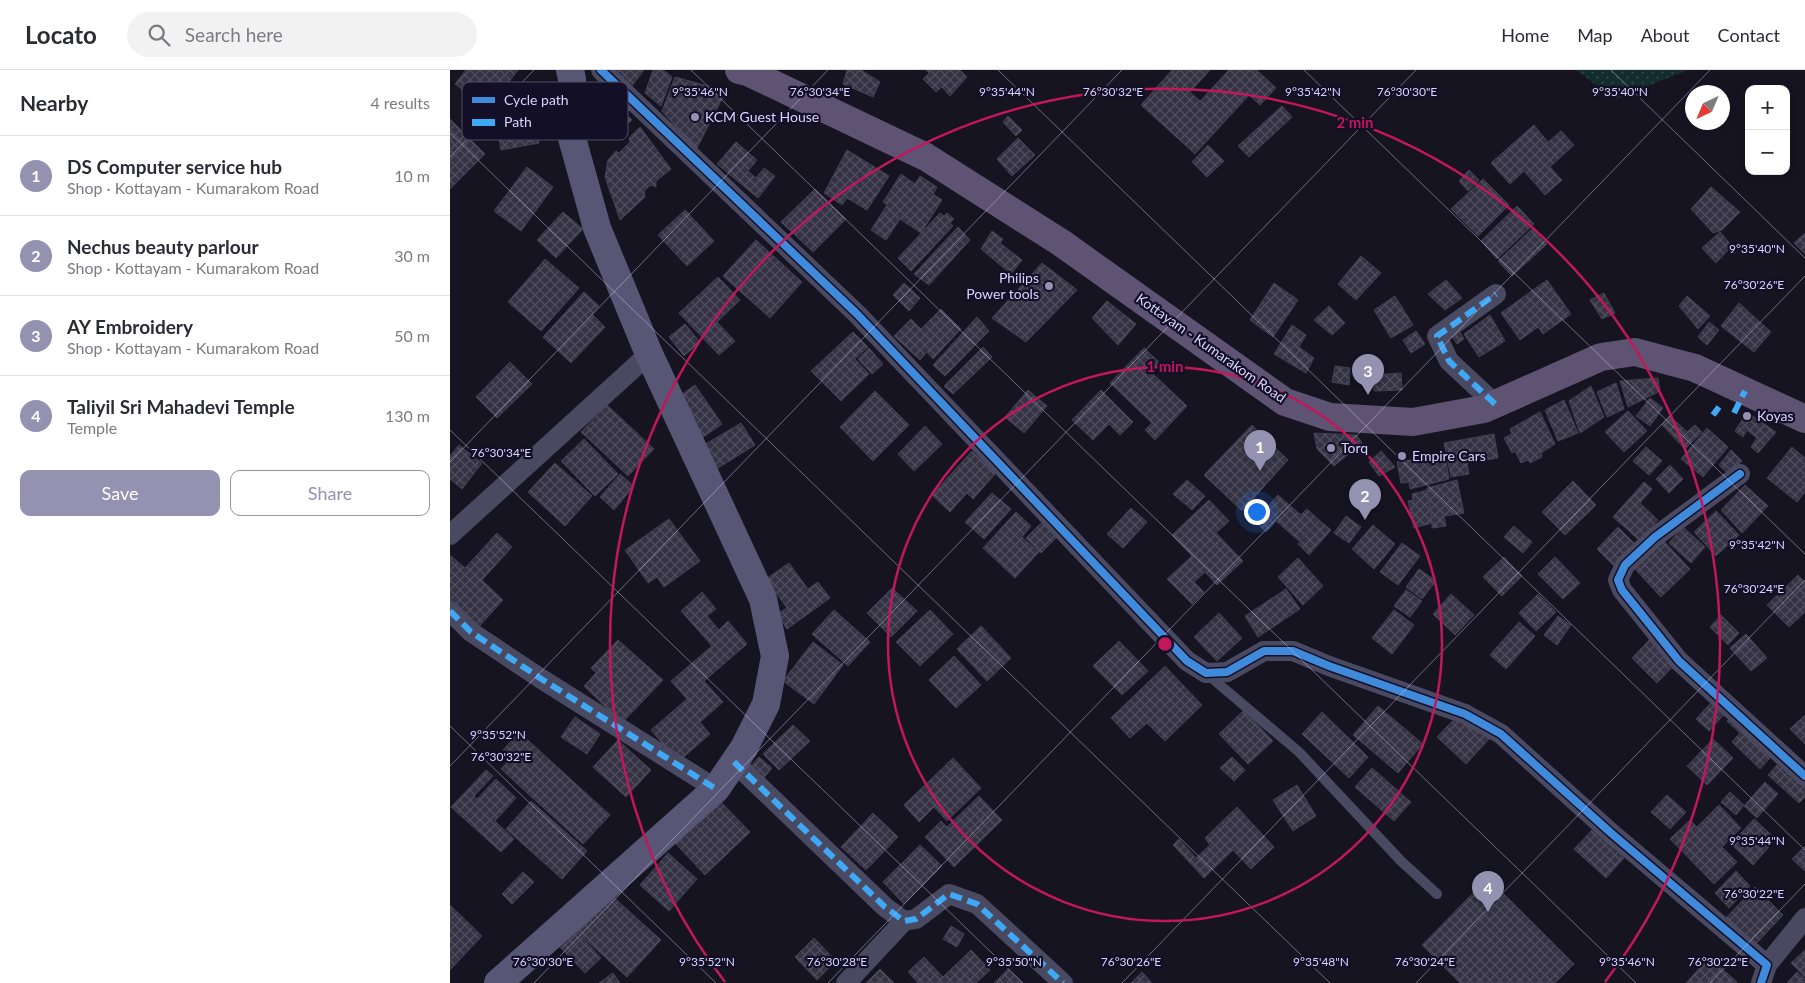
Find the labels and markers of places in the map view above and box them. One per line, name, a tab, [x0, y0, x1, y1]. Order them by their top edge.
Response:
place label: KCM Guest House	[705, 108, 819, 125]
marker: KCM Guest House	[689, 111, 701, 123]
place label: Philips Power tools	[966, 269, 1039, 302]
marker: Philips Power tools	[1043, 280, 1055, 292]
pin: 3	[1352, 354, 1384, 395]
place label: Koyas	[1757, 407, 1794, 424]
marker: Koyas	[1741, 410, 1753, 422]
pin: 1	[1244, 430, 1276, 471]
place label: Torq	[1341, 439, 1368, 456]
marker: Torq	[1325, 442, 1337, 454]
place label: Empire Cars	[1412, 447, 1486, 464]
marker: Empire Cars	[1396, 450, 1408, 462]
pin: 2	[1349, 479, 1381, 520]
centre of rings	[1156, 635, 1174, 653]
pin: 4	[1472, 871, 1504, 912]

